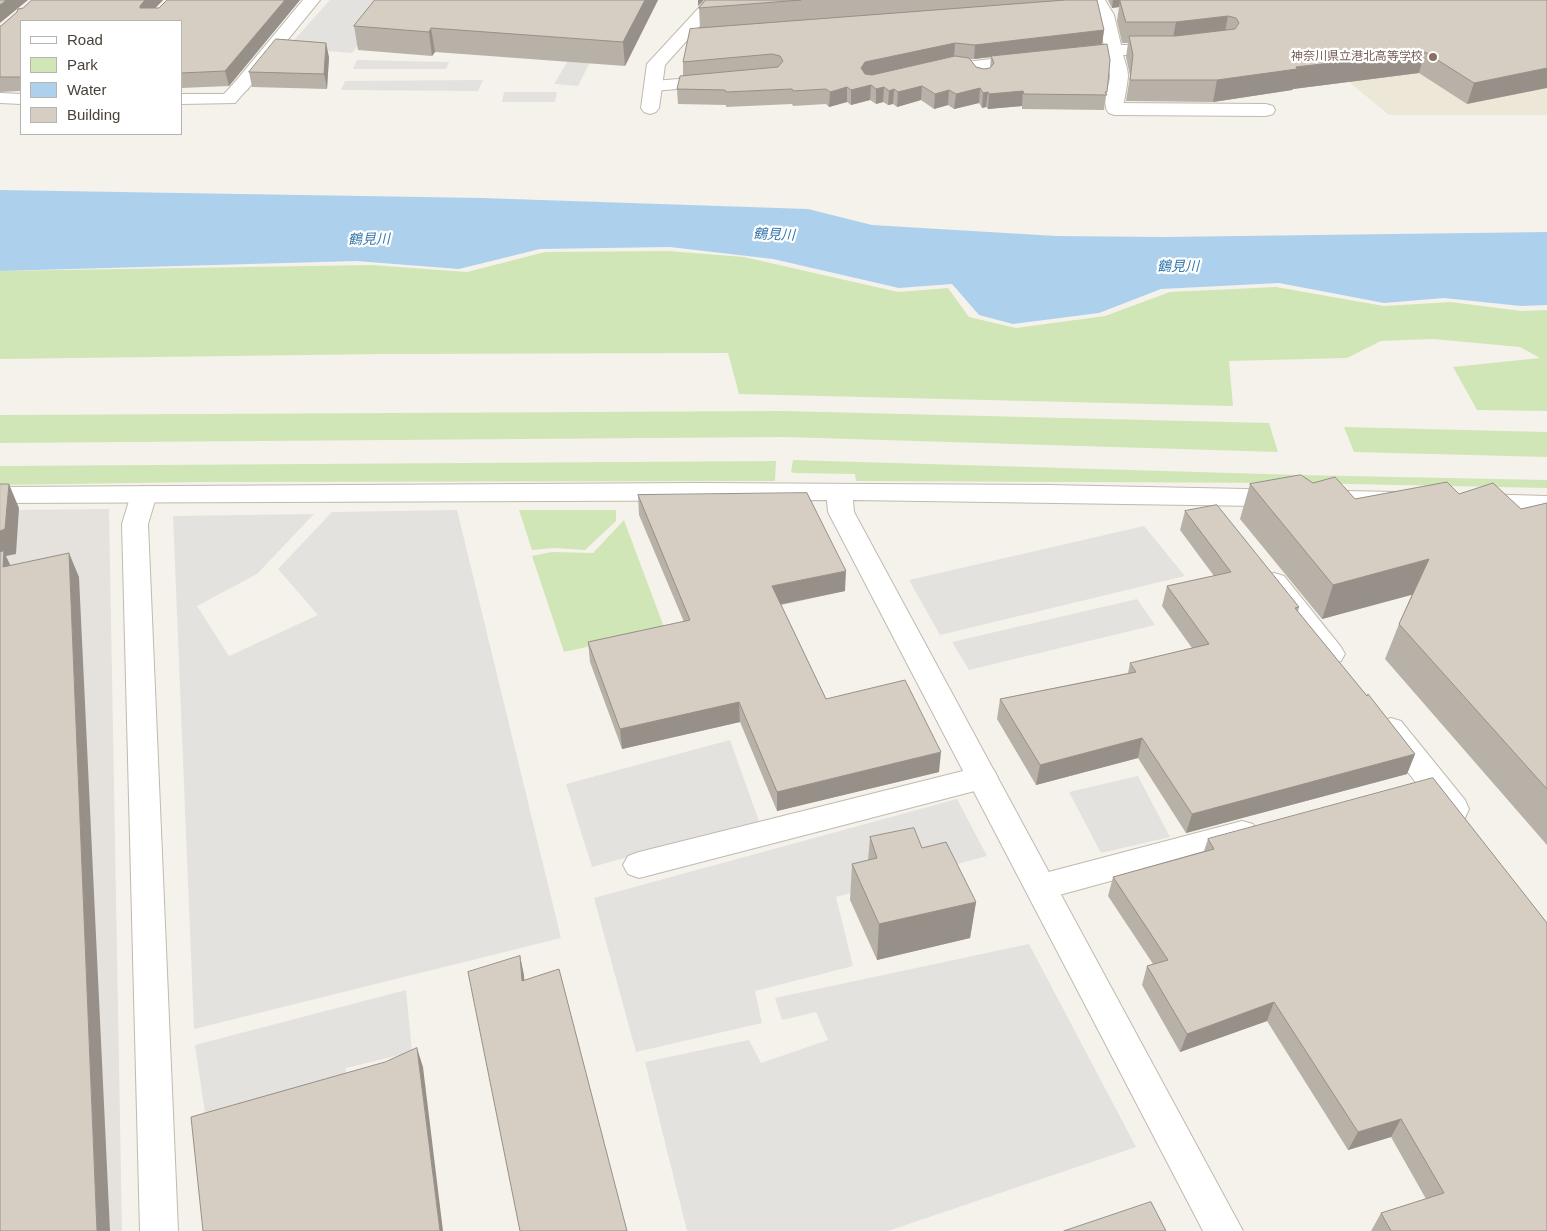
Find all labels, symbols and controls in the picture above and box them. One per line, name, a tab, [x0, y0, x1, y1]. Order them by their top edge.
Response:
legend	[20, 20, 182, 135]
text: Road	[67, 31, 103, 48]
place label: 神奈川県立港北高等学校	[1291, 50, 1423, 64]
marker: 神奈川県立港北高等学校	[1427, 51, 1439, 63]
text: Park	[67, 56, 98, 73]
text: Water	[67, 81, 106, 98]
text: Building	[67, 106, 120, 123]
water label: 鶴見川	[753, 226, 795, 244]
water label: 鶴見川	[348, 231, 390, 249]
water label: 鶴見川	[1157, 259, 1199, 275]

